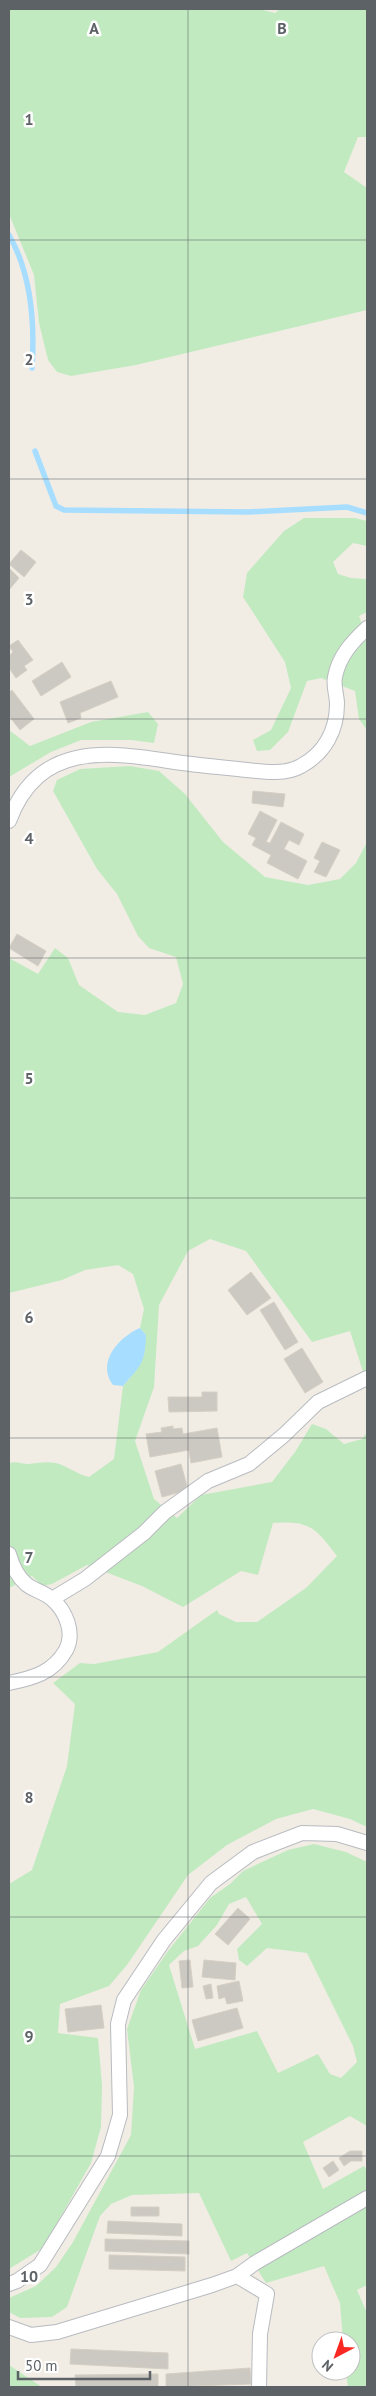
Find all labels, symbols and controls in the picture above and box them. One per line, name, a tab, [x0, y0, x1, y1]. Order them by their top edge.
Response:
text: A	[89, 18, 99, 38]
text: B	[277, 18, 287, 38]
text: 1	[24, 109, 34, 129]
text: 2	[24, 349, 34, 369]
text: 3	[24, 589, 34, 609]
text: 4	[24, 828, 34, 848]
text: 5	[24, 1068, 34, 1088]
text: 6	[24, 1307, 34, 1327]
text: 7	[24, 1547, 34, 1567]
text: 8	[24, 1787, 34, 1807]
text: 9	[24, 2026, 34, 2046]
text: 10	[20, 2266, 38, 2286]
north arrow	[311, 2331, 361, 2381]
scale bar	[18, 2348, 150, 2380]
text: 50 m	[25, 2356, 58, 2375]
text: N	[318, 2356, 337, 2376]

